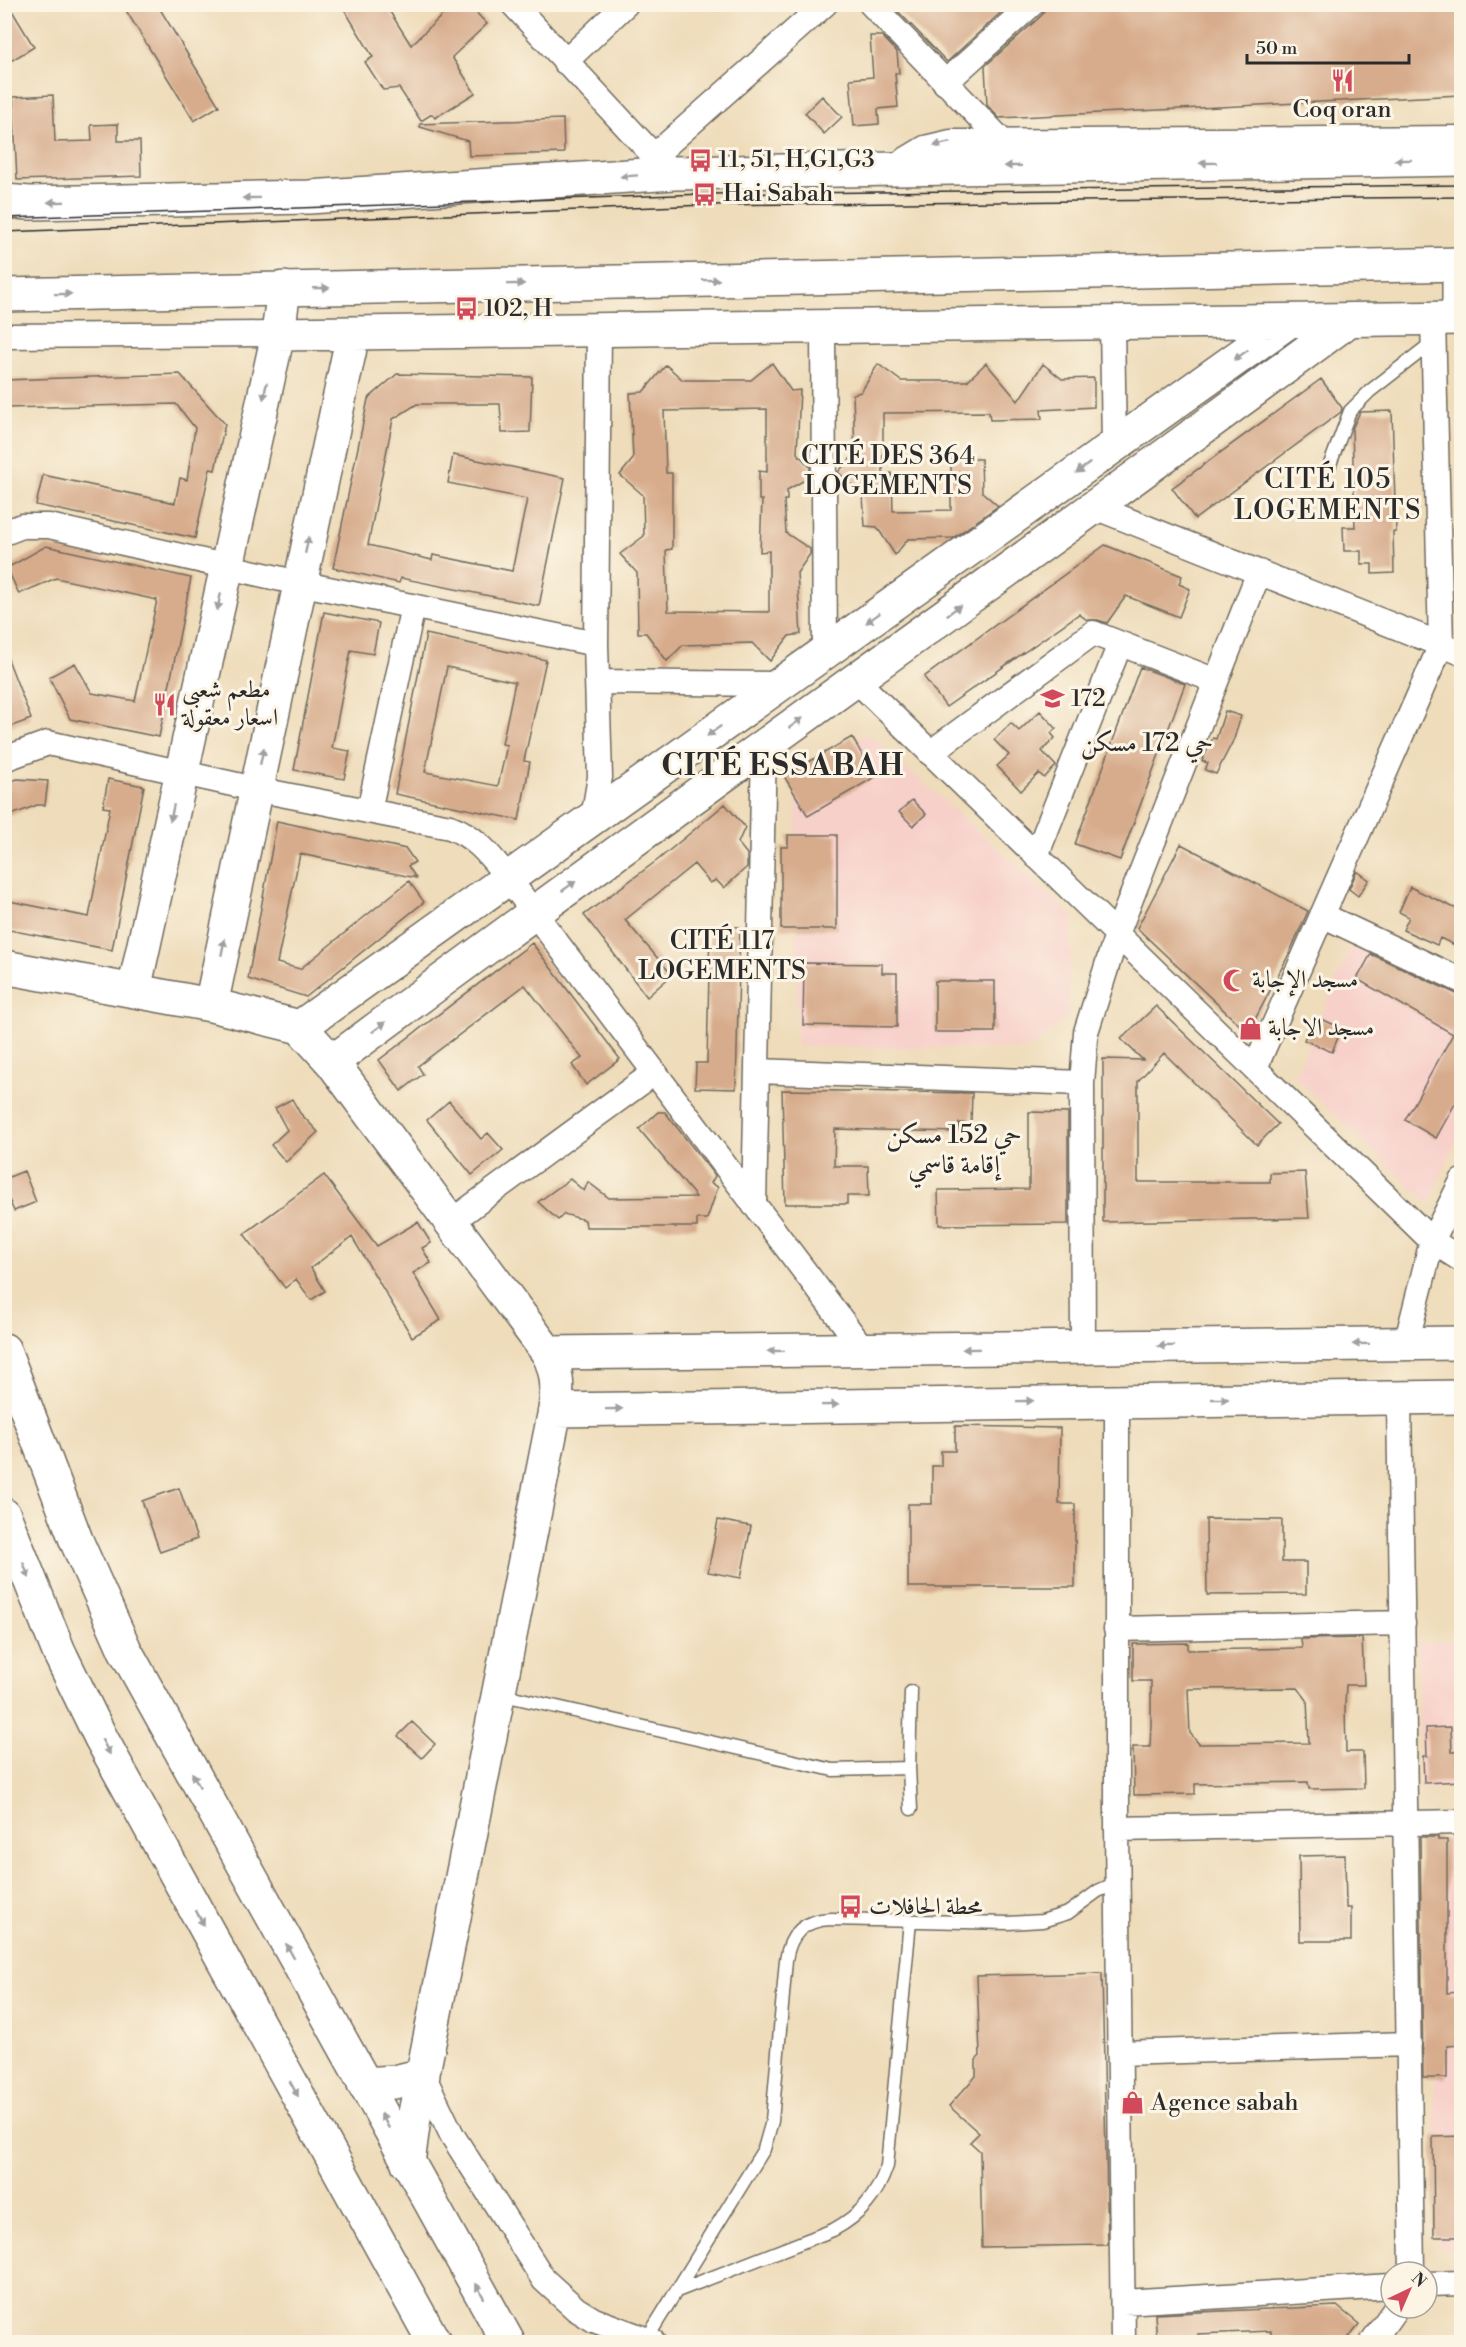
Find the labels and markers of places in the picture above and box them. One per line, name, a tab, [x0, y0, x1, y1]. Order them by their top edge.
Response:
restaurant icon: Coq oran	[1329, 67, 1355, 93]
place label: Coq oran	[1293, 95, 1392, 125]
place label: 11, 51, H,G1,G3	[718, 145, 875, 175]
bus stop icon: 11, 51, H,G1,G3	[687, 147, 713, 173]
place label: Hai Sabah	[723, 179, 833, 209]
bus stop icon: Hai Sabah	[692, 181, 718, 207]
place label: 102, H	[484, 294, 553, 324]
bus stop icon: 102, H	[453, 296, 479, 322]
place label: مطعم شعبي اسعار معقولة	[181, 675, 278, 733]
place label: 172	[1071, 684, 1106, 714]
school or university icon: 172	[1040, 686, 1066, 712]
restaurant icon: مطعم شعبي اسعار معقولة	[151, 691, 177, 717]
place label: مسجد الإجابة	[1252, 965, 1358, 997]
mosque icon: مسجد الإجابة	[1221, 967, 1247, 993]
place label: مسجد الاجابة	[1268, 1013, 1374, 1043]
shop icon: مسجد الاجابة	[1237, 1015, 1263, 1041]
place label: محطة الحافلات	[869, 1892, 983, 1922]
bus stop icon: محطة الحافلات	[838, 1894, 864, 1920]
place label: Agence sabah	[1150, 2088, 1299, 2118]
shop icon: Agence sabah	[1120, 2090, 1146, 2116]

